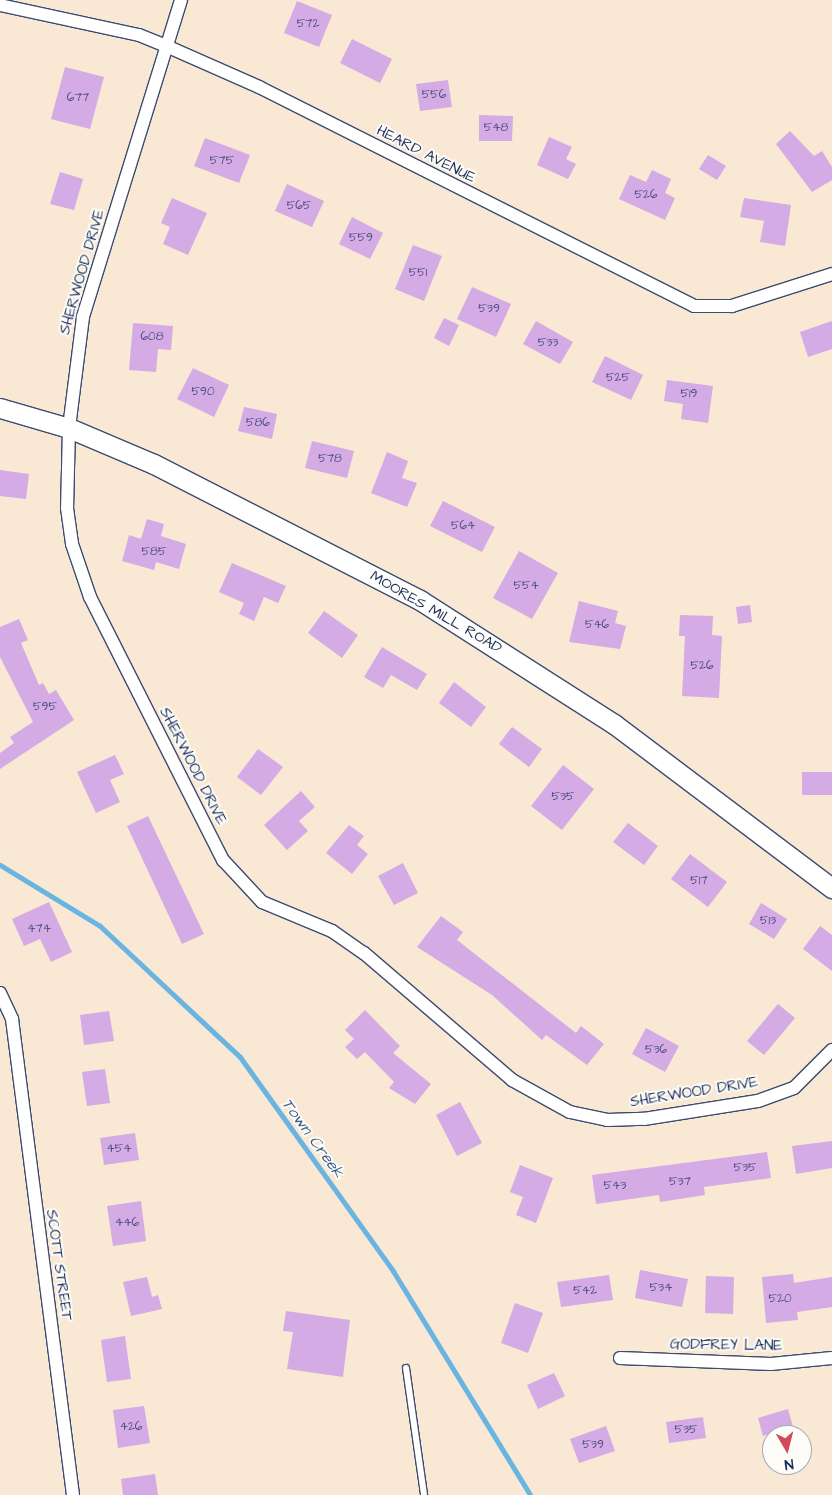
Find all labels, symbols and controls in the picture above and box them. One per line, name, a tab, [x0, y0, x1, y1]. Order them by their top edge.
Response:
house number: 572	[297, 17, 319, 31]
house number: 556	[422, 88, 446, 102]
house number: 677	[67, 91, 89, 105]
street label: HEARD AVENUE	[374, 121, 478, 187]
house number: 548	[484, 121, 508, 135]
house number: 575	[210, 154, 234, 168]
house number: 526	[635, 188, 657, 202]
house number: 565	[287, 199, 311, 213]
street label: SHERWOOD DRIVE	[56, 207, 108, 337]
house number: 559	[349, 231, 373, 245]
house number: 551	[409, 266, 427, 280]
house number: 539	[478, 302, 500, 316]
house number: 608	[141, 330, 163, 344]
house number: 533	[538, 336, 558, 350]
house number: 525	[606, 371, 630, 385]
house number: 590	[192, 385, 214, 399]
house number: 519	[681, 387, 697, 401]
house number: 586	[246, 416, 270, 430]
house number: 578	[318, 452, 342, 466]
house number: 564	[451, 519, 475, 533]
house number: 585	[142, 545, 166, 559]
street label: MOORES MILL ROAD	[367, 567, 505, 657]
house number: 554	[513, 579, 539, 593]
house number: 546	[585, 618, 609, 632]
house number: 526	[691, 659, 713, 673]
house number: 595	[33, 700, 57, 714]
street label: SHERWOOD DRIVE	[156, 704, 230, 828]
house number: 535	[551, 790, 575, 804]
house number: 517	[690, 874, 708, 888]
house number: 513	[760, 914, 776, 928]
house number: 474	[27, 922, 51, 936]
house number: 536	[645, 1043, 667, 1057]
street label: SHERWOOD DRIVE	[629, 1073, 759, 1111]
water label: Town Creek	[278, 1094, 348, 1182]
house number: 454	[107, 1142, 131, 1156]
house number: 535	[733, 1161, 757, 1175]
house number: 537	[669, 1175, 691, 1189]
house number: 543	[604, 1179, 626, 1193]
street label: SCOTT STREET	[42, 1208, 76, 1322]
house number: 446	[115, 1216, 139, 1230]
house number: 534	[650, 1281, 672, 1295]
house number: 542	[573, 1284, 597, 1298]
house number: 520	[769, 1292, 791, 1306]
street label: GODFREY LANE	[670, 1335, 782, 1355]
house number: 426	[120, 1420, 142, 1434]
house number: 535	[674, 1423, 698, 1437]
north arrow	[762, 1425, 812, 1475]
house number: 539	[582, 1438, 604, 1452]
text: N	[783, 1453, 795, 1474]

